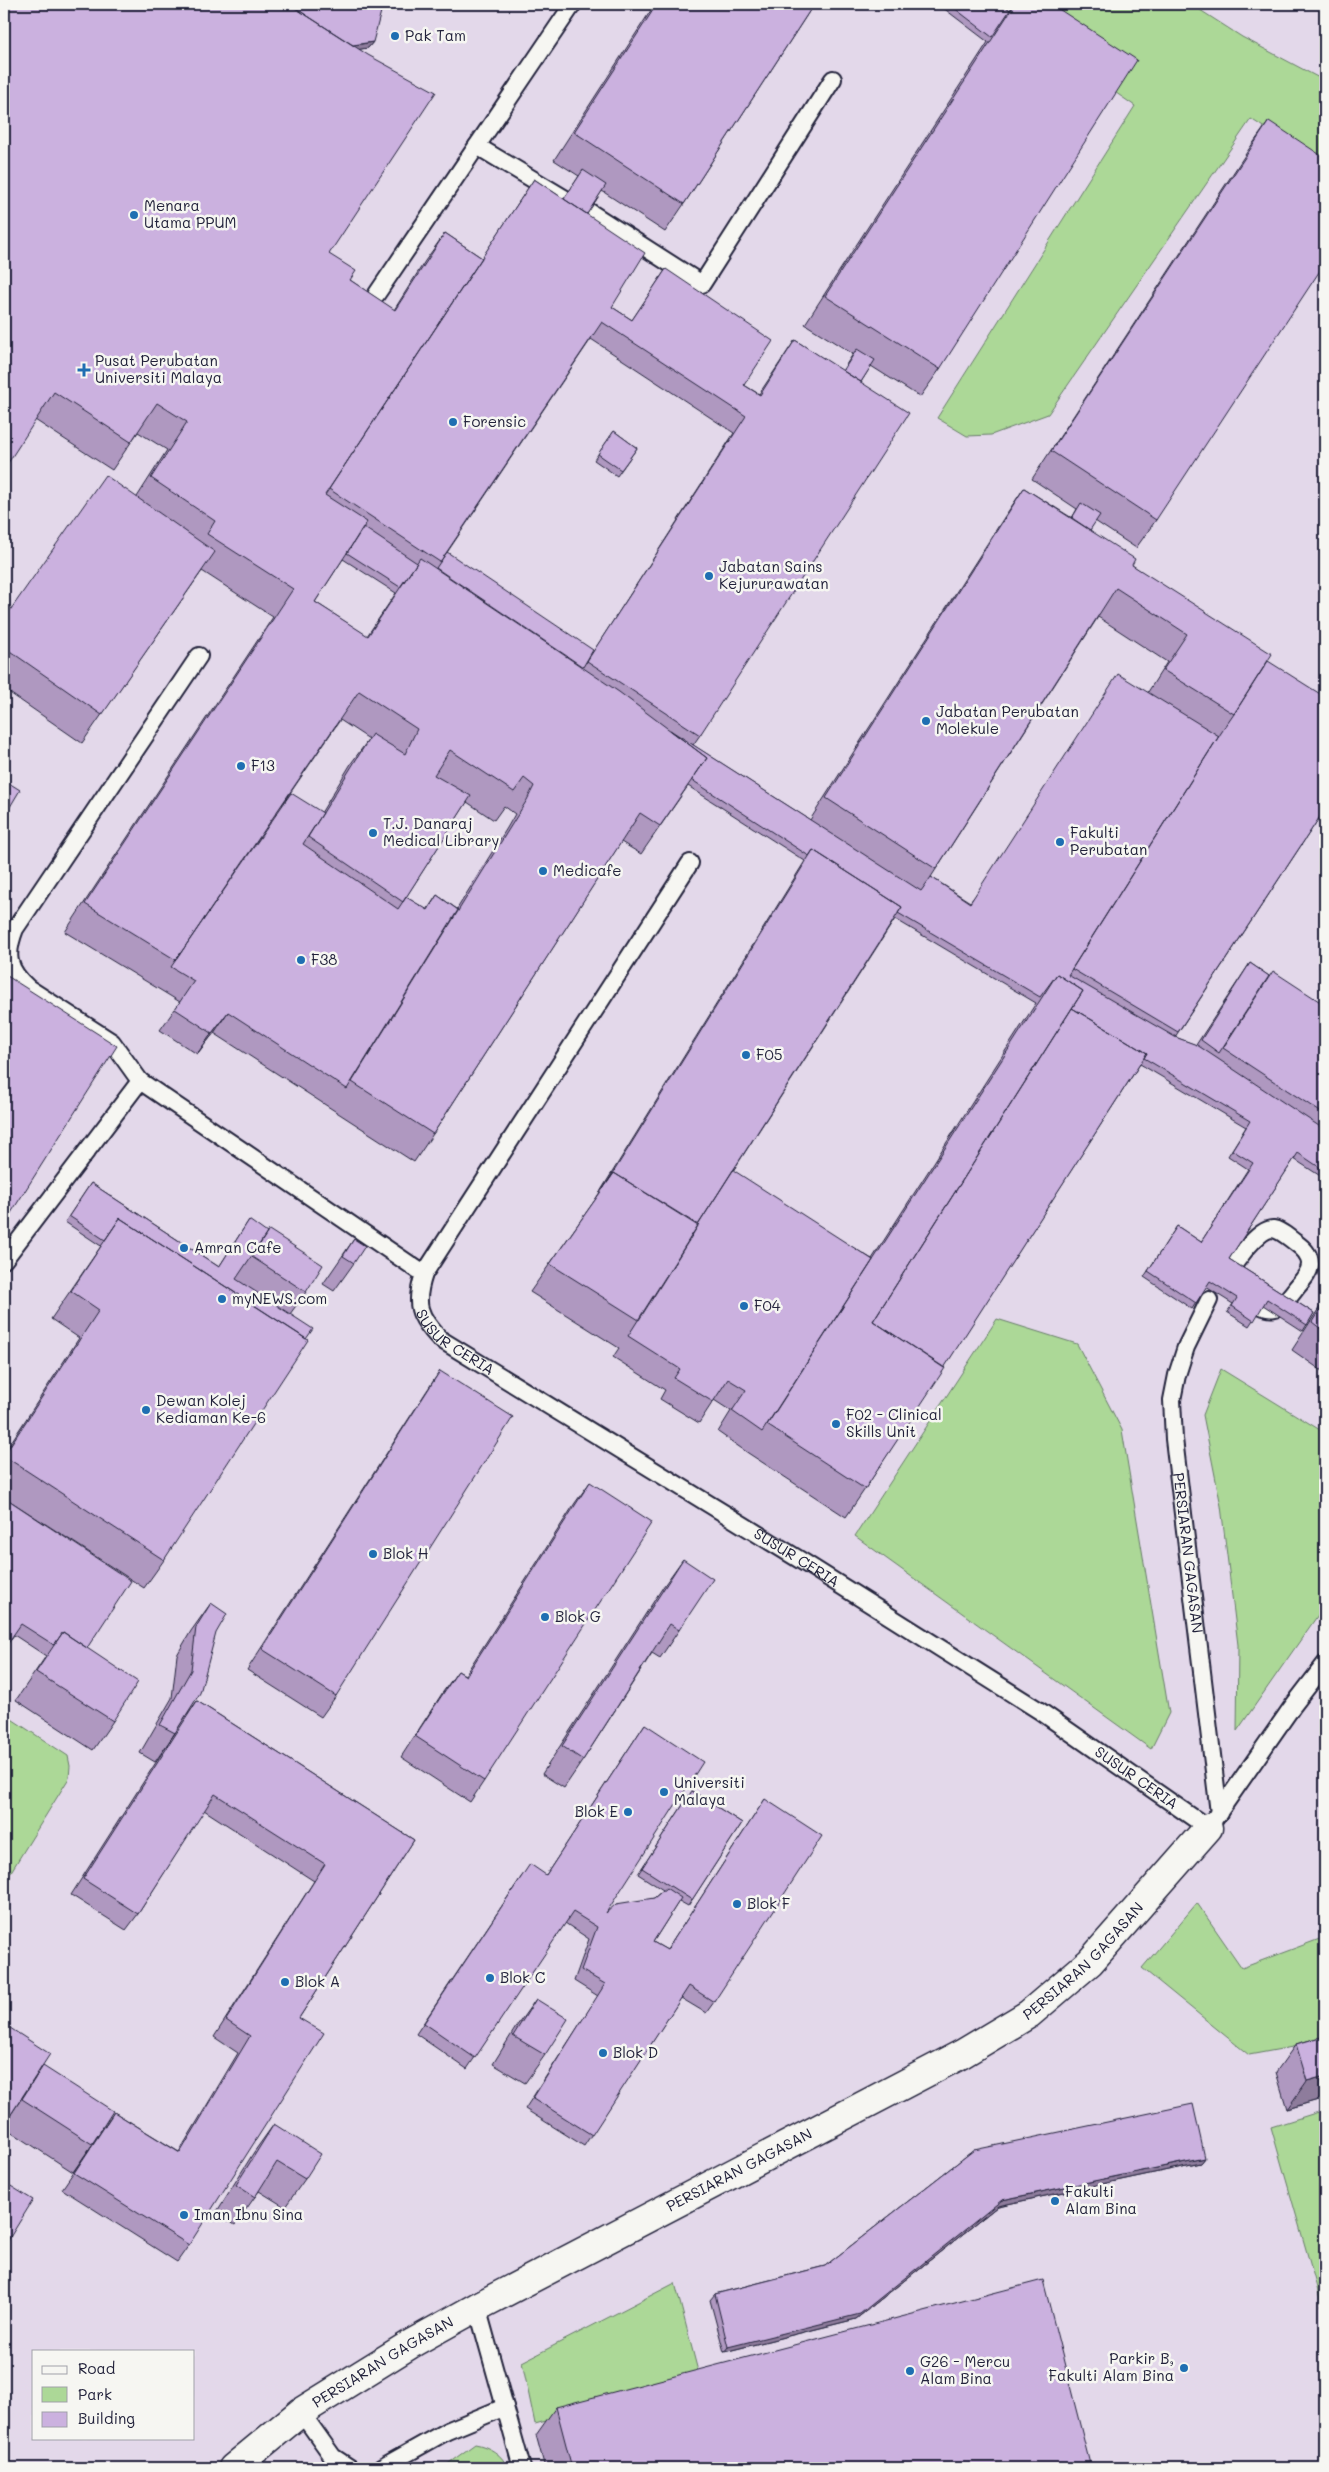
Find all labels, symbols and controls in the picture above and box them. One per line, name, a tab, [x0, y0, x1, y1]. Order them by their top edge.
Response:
place label: Pak Tam	[405, 25, 466, 45]
marker: Pak Tam	[389, 30, 401, 42]
place label: Menara Utama PPUM	[144, 195, 236, 232]
marker: Menara Utama PPUM	[128, 209, 140, 221]
place label: Pusat Perubatan Universiti Malaya	[95, 350, 222, 387]
marker: Pusat Perubatan Universiti Malaya	[77, 363, 91, 377]
place label: Forensic	[463, 411, 526, 431]
marker: Forensic	[447, 416, 459, 428]
place label: Jabatan Sains Kejururawatan	[719, 556, 829, 593]
marker: Jabatan Sains Kejururawatan	[703, 570, 715, 582]
place label: Jabatan Perubatan Molekule	[936, 701, 1079, 738]
marker: Jabatan Perubatan Molekule	[920, 715, 932, 727]
place label: F13	[251, 755, 275, 775]
marker: F13	[235, 760, 247, 772]
place label: T.J. Danaraj Medical Library	[383, 813, 500, 850]
place label: Fakulti Perubatan	[1070, 822, 1147, 859]
marker: T.J. Danaraj Medical Library	[367, 827, 379, 839]
marker: Fakulti Perubatan	[1054, 836, 1066, 848]
place label: Medicafe	[553, 860, 622, 880]
marker: Medicafe	[537, 865, 549, 877]
place label: F38	[311, 949, 337, 969]
marker: F38	[295, 954, 307, 966]
place label: F05	[756, 1044, 782, 1064]
marker: F05	[740, 1049, 752, 1061]
place label: Amran Cafe	[194, 1237, 282, 1257]
marker: Amran Cafe	[178, 1242, 190, 1254]
place label: myNEWS.com	[232, 1288, 327, 1308]
marker: myNEWS.com	[216, 1293, 228, 1305]
place label: F04	[754, 1295, 781, 1315]
marker: F04	[738, 1300, 750, 1312]
street label: SUSUR CERIA	[412, 1306, 499, 1379]
place label: Dewan Kolej Kediaman Ke-6	[156, 1390, 266, 1427]
marker: Dewan Kolej Kediaman Ke-6	[140, 1404, 152, 1416]
place label: F02 - Clinical Skills Unit	[846, 1404, 942, 1441]
marker: F02 - Clinical Skills Unit	[830, 1418, 842, 1430]
street label: PERSIARAN GAGASAN	[1169, 1471, 1208, 1634]
street label: SUSUR CERIA	[750, 1523, 844, 1591]
place label: Blok H	[383, 1543, 428, 1563]
marker: Blok H	[367, 1548, 379, 1560]
place label: Blok G	[555, 1606, 601, 1626]
marker: Blok G	[539, 1611, 551, 1623]
street label: SUSUR CERIA	[1091, 1741, 1182, 1813]
place label: Universiti Malaya	[674, 1772, 745, 1809]
marker: Universiti Malaya	[658, 1786, 670, 1798]
place label: Blok E	[575, 1801, 618, 1821]
marker: Blok E	[622, 1806, 634, 1818]
place label: Blok F	[747, 1893, 790, 1913]
street label: PERSIARAN GAGASAN	[1019, 1897, 1147, 2024]
marker: Blok F	[731, 1898, 743, 1910]
place label: Blok C	[500, 1967, 546, 1987]
place label: Blok A	[295, 1971, 340, 1991]
marker: Blok C	[484, 1972, 496, 1984]
marker: Blok A	[279, 1976, 291, 1988]
place label: Blok D	[613, 2042, 658, 2062]
marker: Blok D	[597, 2047, 609, 2059]
street label: PERSIARAN GAGASAN	[663, 2123, 815, 2216]
place label: Fakulti Alam Bina	[1065, 2181, 1137, 2218]
marker: Fakulti Alam Bina	[1049, 2195, 1061, 2207]
place label: Iman Ibnu Sina	[194, 2204, 303, 2224]
marker: Iman Ibnu Sina	[178, 2209, 190, 2221]
street label: PERSIARAN GAGASAN	[308, 2311, 457, 2412]
place label: Parkir B, Fakulti Alam Bina	[1049, 2348, 1174, 2385]
legend	[32, 2350, 195, 2440]
place label: G26 - Mercu Alam Bina	[920, 2351, 1010, 2388]
text: Road	[78, 2358, 115, 2378]
marker: Parkir B, Fakulti Alam Bina	[1178, 2362, 1190, 2374]
marker: G26 - Mercu Alam Bina	[904, 2365, 916, 2377]
text: Park	[78, 2384, 112, 2404]
text: Building	[78, 2408, 135, 2428]

